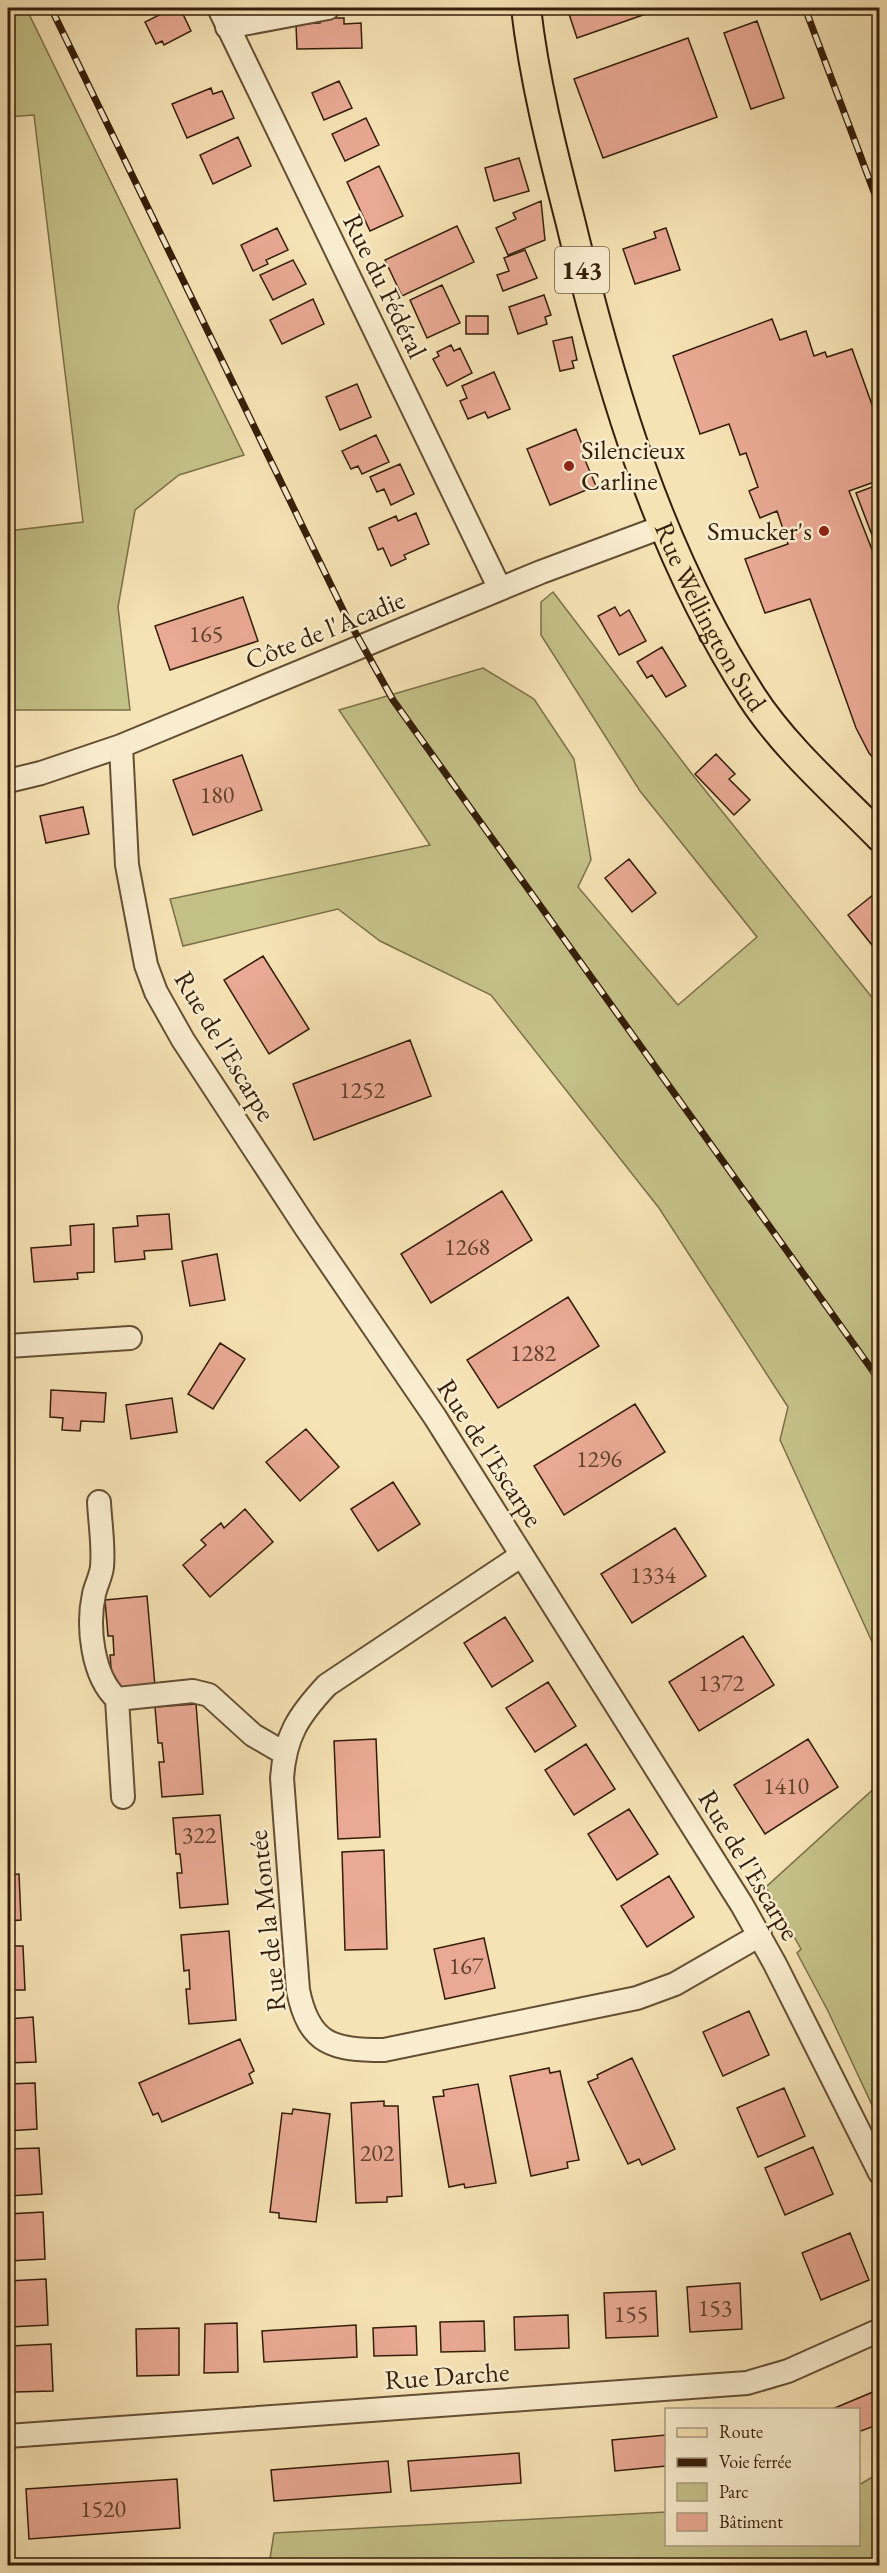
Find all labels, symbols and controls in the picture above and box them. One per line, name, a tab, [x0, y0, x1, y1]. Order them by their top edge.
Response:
street label: Rue du Fédéral	[335, 208, 435, 364]
road number: 143	[555, 247, 609, 293]
place label: Silencieux Carline	[581, 432, 686, 498]
marker: Silencieux Carline	[562, 459, 576, 473]
place label: Smucker's	[707, 513, 812, 548]
street label: Rue Wellington Sud	[647, 516, 775, 718]
marker: Smucker's	[817, 524, 831, 538]
street label: Côte de l'Acadie	[240, 582, 410, 677]
house number: 165	[189, 618, 223, 649]
house number: 180	[200, 779, 234, 810]
street label: Rue de l'Escarpe	[167, 964, 284, 1128]
house number: 1252	[339, 1074, 386, 1105]
house number: 1268	[444, 1231, 490, 1262]
house number: 1282	[510, 1337, 557, 1368]
street label: Rue de l'Escarpe	[430, 1372, 551, 1533]
house number: 1296	[576, 1443, 622, 1474]
house number: 1334	[630, 1559, 677, 1590]
house number: 1372	[698, 1667, 745, 1698]
house number: 1410	[763, 1770, 809, 1801]
street label: Rue de l'Escarpe	[691, 1783, 808, 1947]
house number: 322	[182, 1819, 217, 1850]
street label: Rue de la Montée	[240, 1829, 293, 2014]
house number: 167	[449, 1950, 484, 1981]
house number: 202	[360, 2137, 395, 2168]
house number: 153	[698, 2292, 732, 2323]
house number: 155	[614, 2298, 648, 2329]
street label: Rue Darche	[383, 2354, 511, 2397]
legend	[665, 2408, 860, 2546]
text: Route	[719, 2420, 763, 2443]
text: Voie ferrée	[719, 2450, 791, 2473]
text: Parc	[719, 2480, 749, 2503]
house number: 1520	[80, 2493, 126, 2524]
text: Bâtiment	[719, 2510, 783, 2533]

